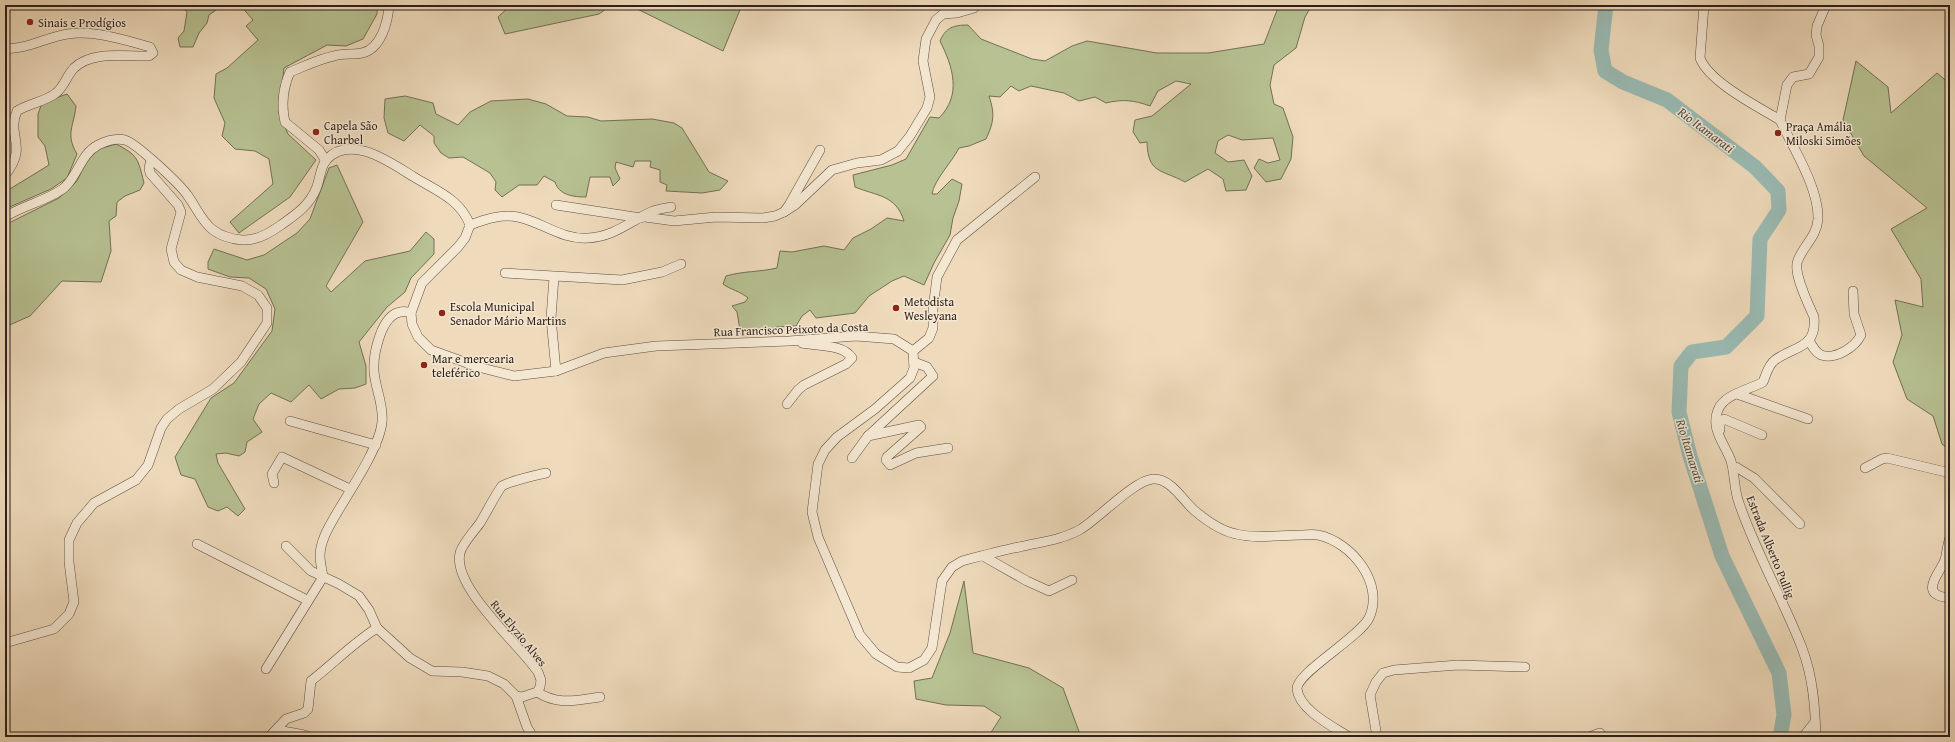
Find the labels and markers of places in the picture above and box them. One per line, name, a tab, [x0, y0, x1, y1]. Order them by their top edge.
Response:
place label: Sinais e Prodígios	[38, 14, 126, 31]
marker: Sinais e Prodígios	[25, 17, 35, 27]
place label: Capela São Charbel	[324, 117, 378, 148]
place label: Praça Amália Miloski Simões	[1786, 118, 1861, 149]
marker: Capela São Charbel	[311, 127, 321, 137]
marker: Praça Amália Miloski Simões	[1773, 128, 1783, 138]
place label: Metodista Wesleyana	[904, 293, 957, 324]
place label: Escola Municipal Senador Mário Martins	[450, 298, 566, 329]
marker: Metodista Wesleyana	[891, 303, 901, 313]
marker: Escola Municipal Senador Mário Martins	[437, 308, 447, 318]
place label: Mar e mercearia teleférico	[432, 350, 515, 381]
marker: Mar e mercearia teleférico	[419, 360, 429, 370]

